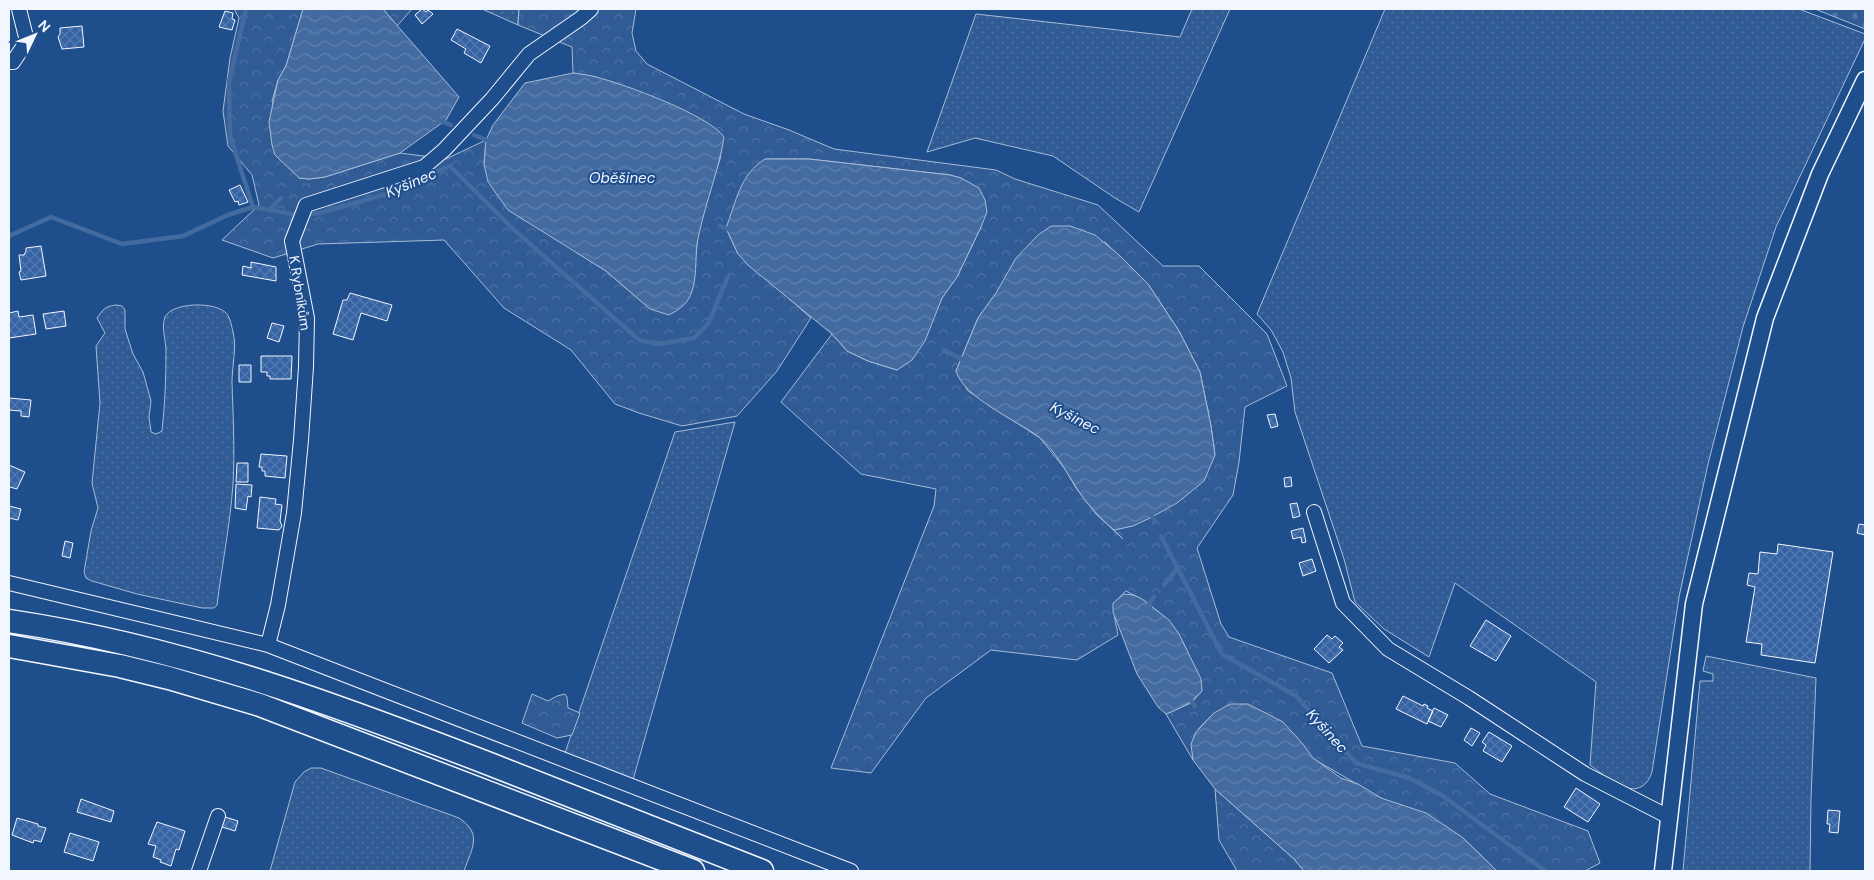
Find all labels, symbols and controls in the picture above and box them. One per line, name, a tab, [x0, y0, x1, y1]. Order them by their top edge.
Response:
north arrow	[10, 10, 60, 60]
text: N	[34, 16, 55, 36]
water label: Kyšinec	[382, 163, 440, 203]
water label: Oběšinec	[589, 168, 656, 188]
street label: K Rybníkům	[285, 254, 315, 332]
water label: Kyšinec	[1047, 397, 1104, 439]
water label: Kyšinec	[1302, 704, 1353, 758]

